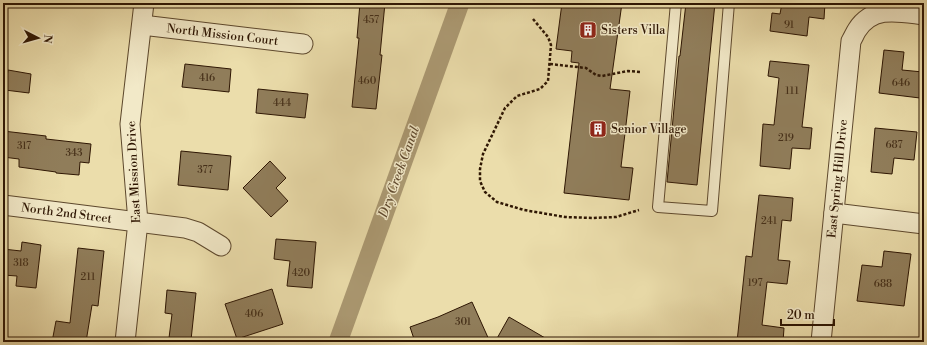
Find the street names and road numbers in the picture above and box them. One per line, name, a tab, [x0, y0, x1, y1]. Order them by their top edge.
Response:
street label: North Mission Court	[166, 20, 280, 49]
street label: East Spring Hill Drive	[824, 119, 851, 239]
street label: East Mission Drive	[124, 120, 144, 224]
street label: North 2nd Street	[20, 200, 113, 226]

